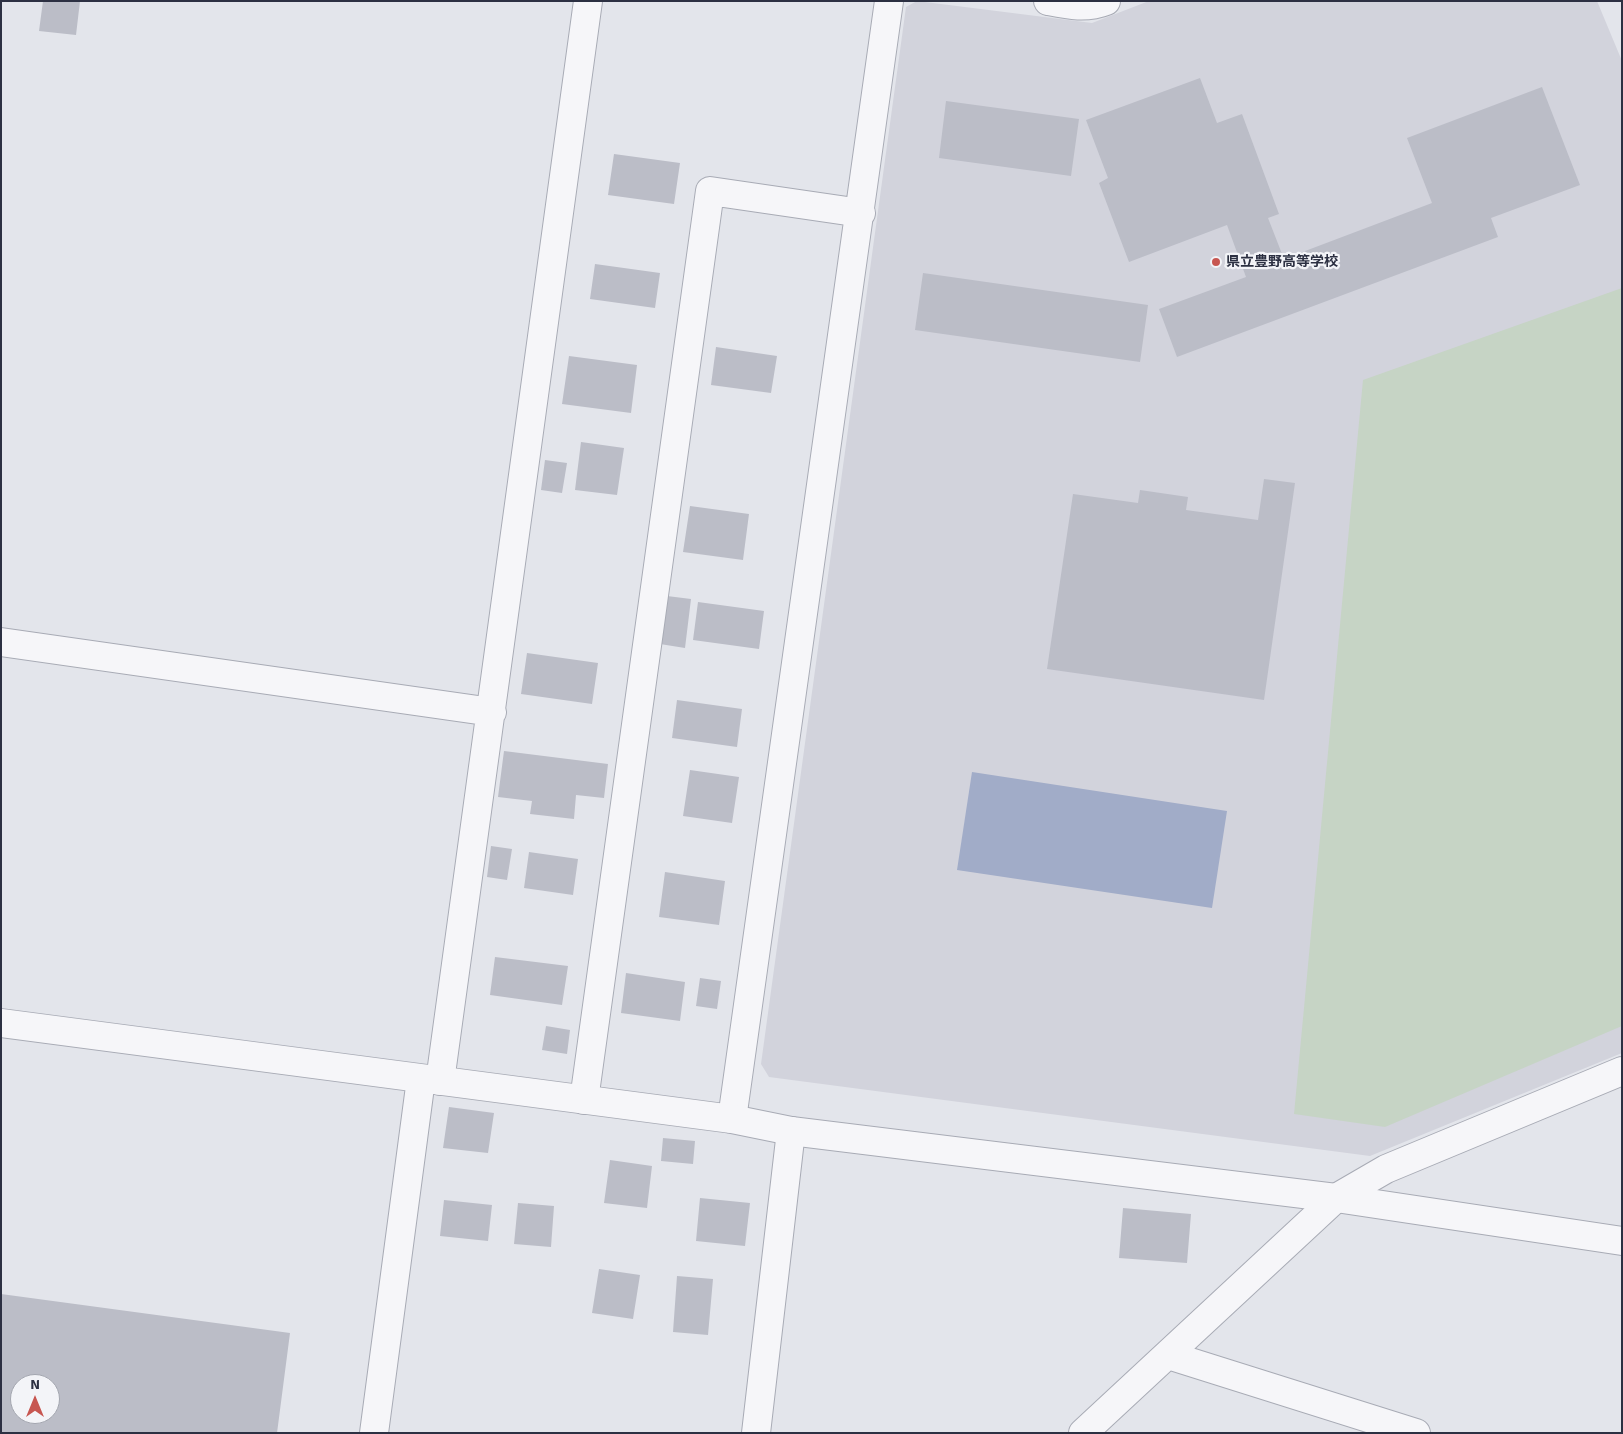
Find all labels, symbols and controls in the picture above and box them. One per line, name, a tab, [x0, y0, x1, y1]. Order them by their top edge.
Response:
place label: 県立豊野高等学校	[1226, 254, 1338, 270]
marker: 県立豊野高等学校	[1210, 256, 1222, 268]
north arrow	[10, 1374, 60, 1424]
text: N	[30, 1376, 40, 1393]

